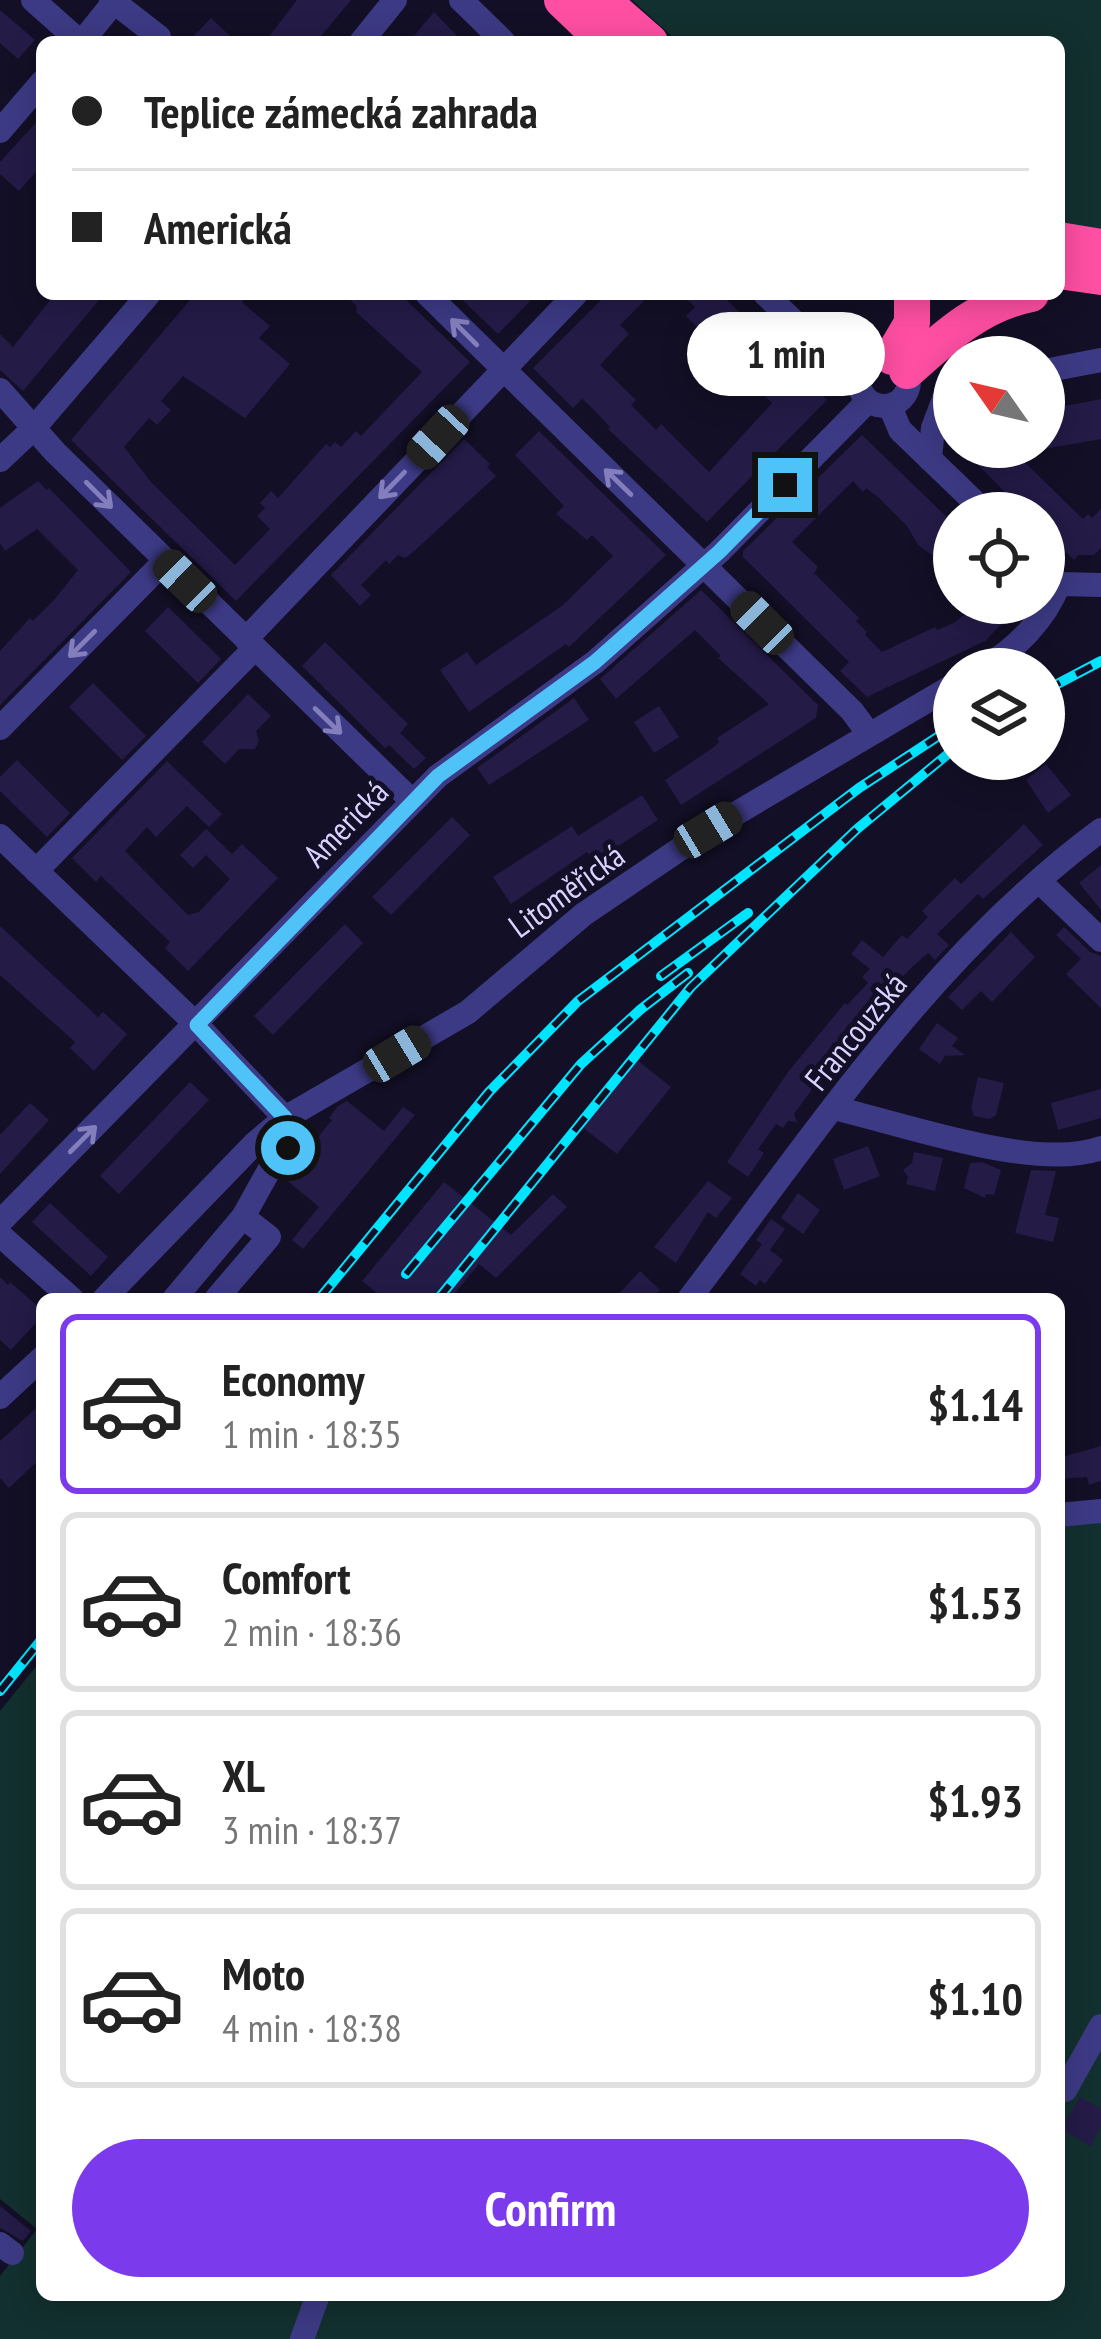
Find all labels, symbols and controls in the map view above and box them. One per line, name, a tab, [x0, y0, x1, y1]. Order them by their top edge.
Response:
text: Teplice zámecká zahrada	[144, 82, 538, 140]
text: Americká	[144, 198, 292, 256]
callout: 1 min	[686, 311, 884, 395]
one-way arrow	[450, 318, 479, 347]
text: 1 min	[747, 328, 825, 379]
north arrow	[933, 336, 1065, 468]
map controls	[933, 336, 1065, 780]
car	[400, 398, 476, 476]
route end	[758, 458, 812, 512]
one-way arrow	[604, 469, 633, 497]
one-way arrow	[379, 470, 407, 499]
one-way arrow	[83, 480, 113, 510]
button: locate	[933, 492, 1065, 624]
car	[147, 543, 223, 619]
car	[724, 585, 800, 661]
one-way arrow	[69, 629, 97, 658]
button: layers	[933, 648, 1065, 780]
one-way arrow	[313, 706, 342, 734]
street label: Americká	[293, 770, 397, 876]
car	[668, 796, 748, 864]
street label: Litoměřická	[500, 834, 632, 946]
street label: Francouzská	[794, 963, 916, 1099]
car	[357, 1020, 437, 1088]
route start	[261, 1121, 315, 1175]
one-way arrow	[68, 1125, 97, 1154]
icon: car	[78, 1350, 186, 1458]
text: Economy	[222, 1350, 365, 1408]
text: $1.14	[927, 1375, 1023, 1433]
text: 1 min · 18:35	[222, 1408, 402, 1459]
icon: car	[78, 1548, 186, 1656]
text: Comfort	[222, 1548, 351, 1606]
text: $1.53	[927, 1573, 1023, 1631]
text: 2 min · 18:36	[222, 1606, 402, 1657]
icon: car	[78, 1746, 186, 1854]
text: XL	[222, 1746, 265, 1804]
text: $1.93	[927, 1771, 1023, 1829]
text: 3 min · 18:37	[222, 1804, 402, 1855]
icon: car	[78, 1944, 186, 2052]
text: Moto	[222, 1944, 305, 2002]
text: $1.10	[927, 1969, 1023, 2027]
text: 4 min · 18:38	[222, 2002, 402, 2053]
button: Confirm	[72, 2139, 1029, 2277]

